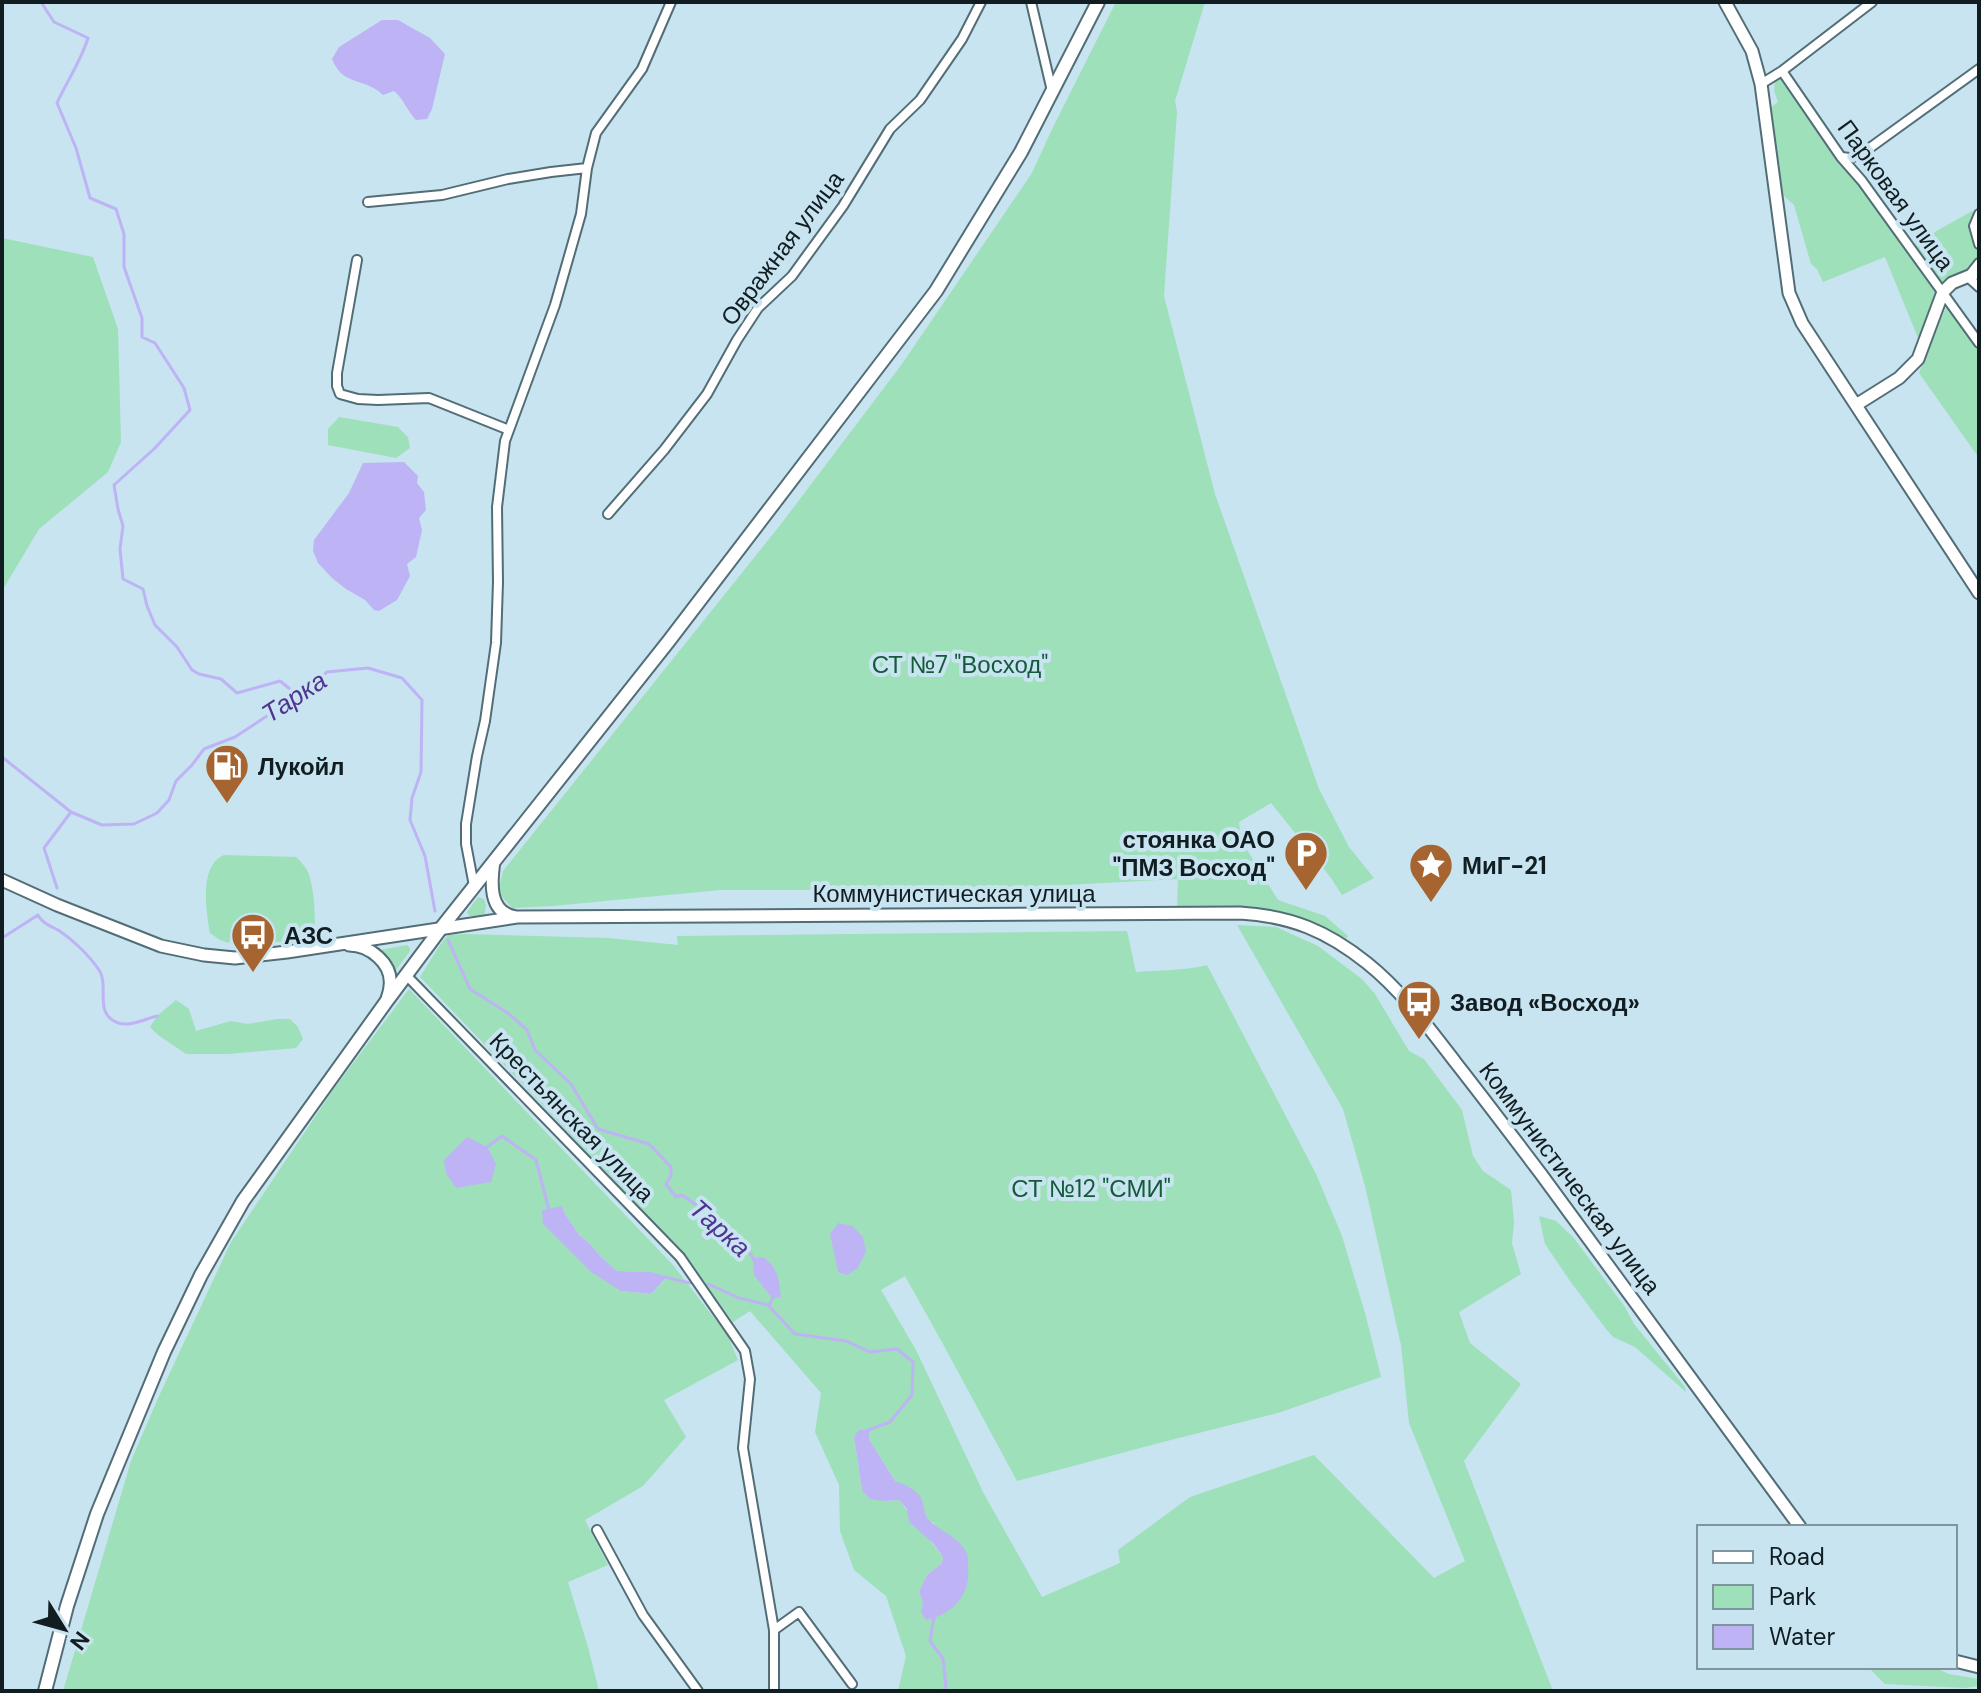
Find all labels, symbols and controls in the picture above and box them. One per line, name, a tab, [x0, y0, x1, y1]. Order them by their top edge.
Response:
street label: Парковая улица	[1831, 113, 1962, 277]
street label: Овражная улица	[714, 164, 851, 332]
park label: СТ №7 "Восход"	[872, 649, 1048, 680]
water label: Тарка	[255, 663, 333, 731]
fuel station icon: Лукойл	[203, 742, 251, 805]
place label: Лукойл	[258, 751, 345, 782]
place label: стоянка ОАО "ПМЗ Восход"	[1112, 824, 1275, 883]
parking icon: стоянка ОАО "ПМЗ Восход"	[1282, 829, 1330, 892]
place icon: МиГ-21	[1407, 841, 1455, 904]
place label: МиГ-21	[1462, 850, 1547, 881]
street label: Коммунистическая улица	[812, 878, 1096, 909]
bus stop icon: АЗС	[229, 911, 277, 974]
place label: АЗС	[284, 920, 333, 951]
bus stop icon: Завод «Восход»	[1395, 978, 1443, 1041]
place label: Завод «Восход»	[1450, 987, 1640, 1018]
street label: Крестьянская улица	[483, 1026, 661, 1209]
street label: Коммунистическая улица	[1472, 1056, 1668, 1301]
park label: СТ №12 "СМИ"	[1011, 1173, 1171, 1204]
water label: Тарка	[682, 1192, 758, 1264]
legend	[1697, 1525, 1957, 1669]
text: Road	[1769, 1541, 1825, 1572]
text: Park	[1769, 1581, 1816, 1612]
north arrow	[24, 1589, 104, 1669]
text: Water	[1769, 1621, 1835, 1652]
text: N	[63, 1626, 96, 1656]

